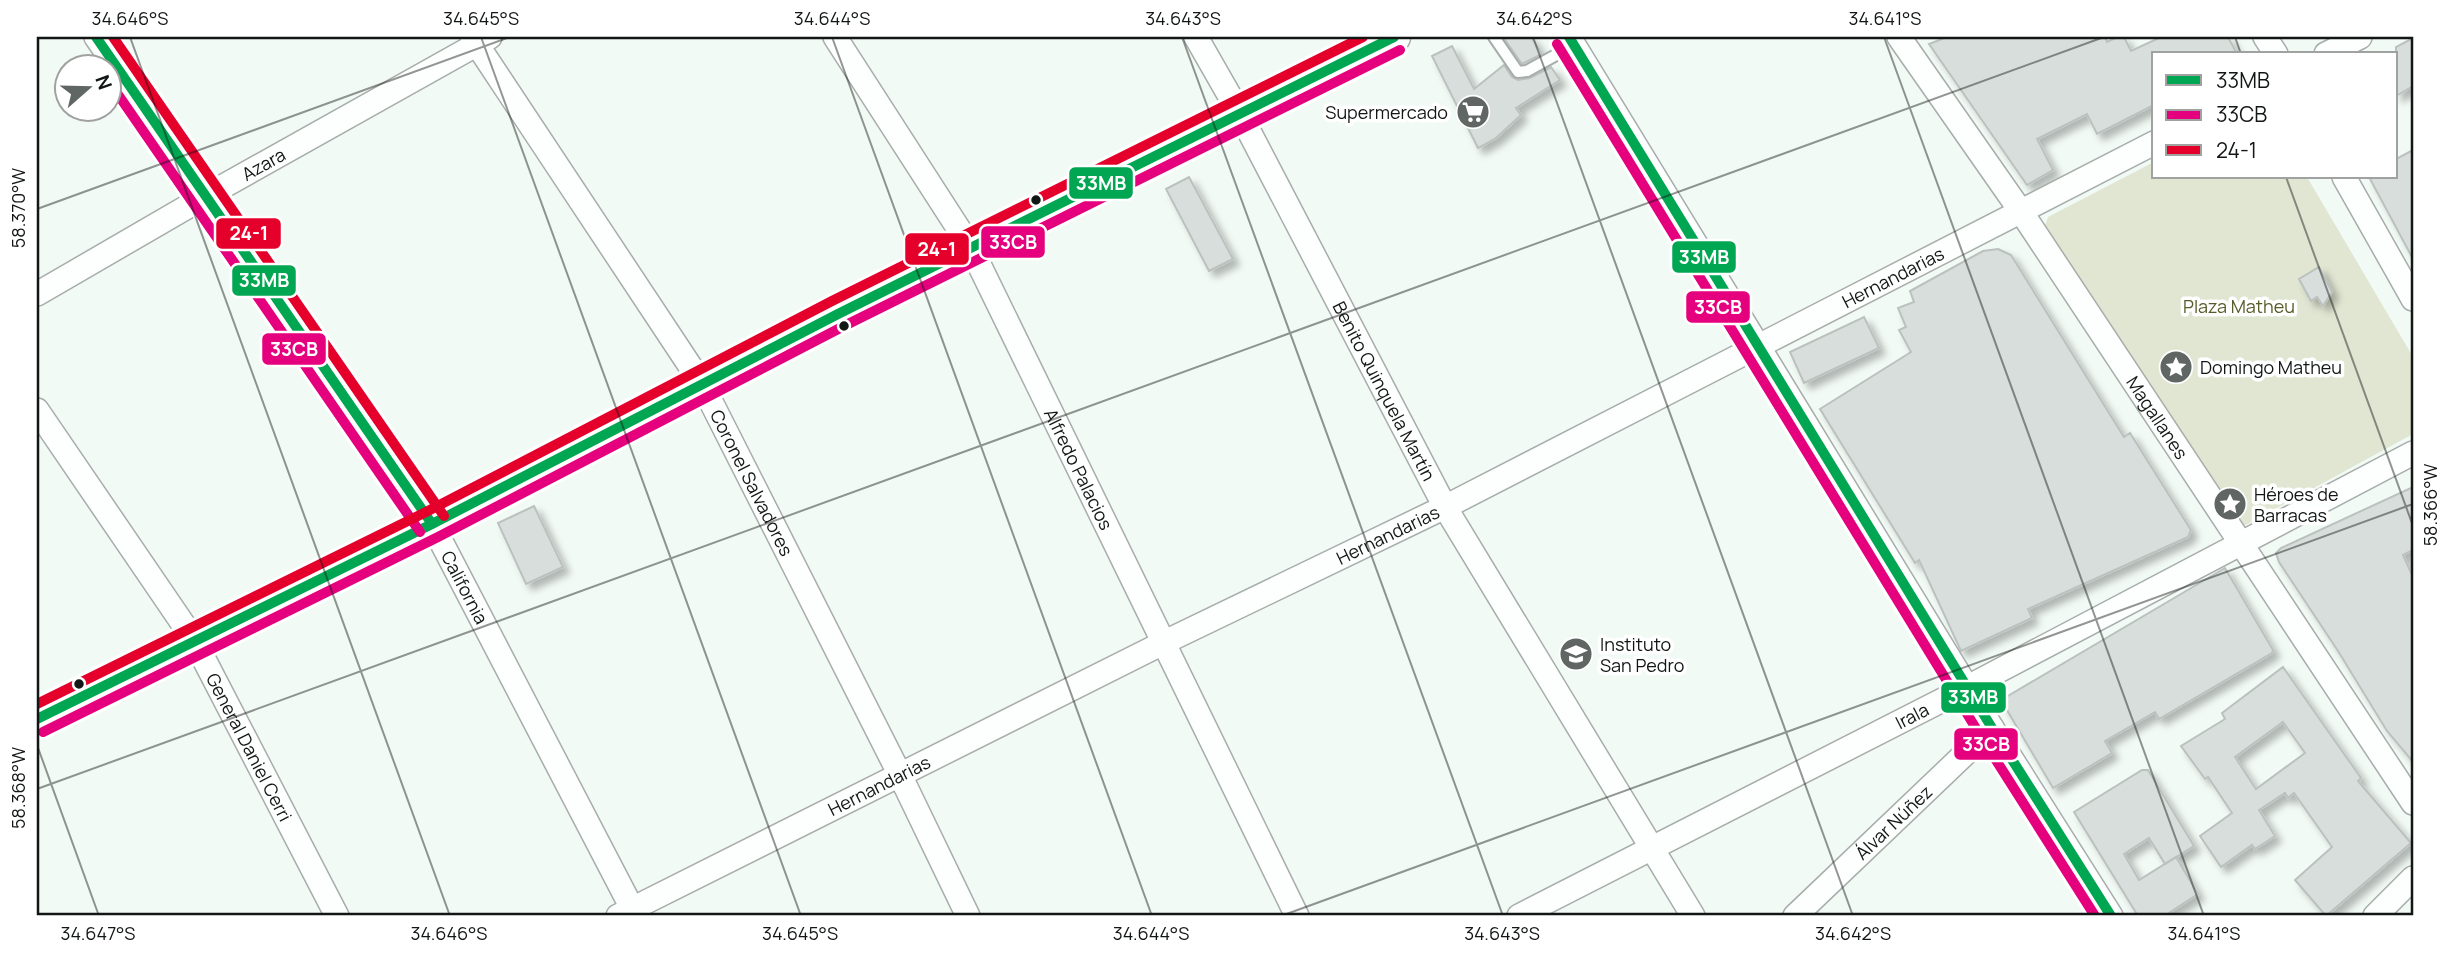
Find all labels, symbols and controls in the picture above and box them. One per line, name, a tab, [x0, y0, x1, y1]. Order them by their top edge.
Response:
text: 34.646°S	[92, 6, 168, 30]
text: 34.645°S	[443, 6, 519, 30]
text: 34.644°S	[794, 6, 870, 30]
text: 34.643°S	[1145, 6, 1221, 30]
text: 34.642°S	[1496, 6, 1572, 30]
text: 34.641°S	[1849, 6, 1921, 30]
north arrow	[52, 52, 122, 122]
legend	[2152, 52, 2398, 178]
text: 33MB	[2216, 66, 2270, 94]
text: N	[89, 71, 119, 93]
supermarket icon: Supermercado	[1454, 93, 1492, 131]
place label: Supermercado	[1325, 100, 1448, 124]
text: 33CB	[2216, 100, 2267, 128]
text: 24-1	[2216, 136, 2257, 164]
street label: Azara	[237, 142, 289, 186]
line badge: 33MB	[1068, 166, 1134, 200]
text: 58.370°W	[6, 168, 30, 248]
text: 33MB	[1076, 170, 1126, 196]
unlabelled marker	[1029, 193, 1043, 207]
line badge: 24-1	[215, 217, 282, 250]
text: 24-1	[230, 220, 268, 246]
line badge: 33CB	[980, 225, 1046, 259]
text: 33CB	[989, 229, 1037, 255]
line badge: 24-1	[904, 232, 970, 266]
text: 24-1	[918, 236, 956, 262]
line badge: 33MB	[1671, 240, 1737, 274]
street label: Hernandarias	[1838, 241, 1948, 313]
text: 33MB	[1679, 244, 1729, 270]
line badge: 33MB	[231, 264, 297, 297]
text: 33MB	[239, 267, 289, 293]
line badge: 33CB	[1685, 290, 1751, 324]
text: 33CB	[1694, 294, 1742, 320]
park label: Plaza Matheu	[2183, 294, 2295, 318]
street label: Benito Quinquela Martín	[1328, 297, 1441, 485]
unlabelled marker	[837, 319, 851, 333]
line badge: 33CB	[261, 332, 327, 366]
text: 33CB	[270, 336, 318, 362]
place icon: Domingo Matheu	[2157, 348, 2195, 386]
place label: Domingo Matheu	[2200, 355, 2342, 379]
street label: Magallanes	[2121, 371, 2194, 464]
street label: Alfredo Palacios	[1039, 404, 1119, 534]
street label: Coronel Salvadores	[705, 405, 799, 560]
text: 58.366°W	[2418, 464, 2442, 546]
place label: Héroes de Barracas	[2254, 482, 2339, 527]
place icon: Héroes de Barracas	[2211, 485, 2249, 523]
street label: Hernandarias	[1332, 500, 1443, 570]
street label: California	[436, 547, 494, 628]
place label: Instituto San Pedro	[1600, 632, 1684, 677]
school or university icon: Instituto San Pedro	[1557, 635, 1595, 673]
street label: General Daniel Cerri	[201, 669, 298, 825]
unlabelled marker	[72, 677, 86, 691]
line badge: 33MB	[1940, 681, 2007, 714]
text: 33MB	[1948, 684, 1998, 710]
street label: Irala	[1891, 697, 1933, 734]
line badge: 33CB	[1953, 727, 2019, 761]
text: 33CB	[1962, 731, 2010, 757]
text: 58.368°W	[6, 747, 30, 829]
street label: Hernandarias	[824, 750, 934, 821]
street label: Álvar Núñez	[1850, 780, 1937, 865]
text: 34.647°S	[61, 921, 135, 945]
text: 34.646°S	[411, 921, 487, 945]
text: 34.645°S	[762, 921, 838, 945]
text: 34.644°S	[1113, 921, 1189, 945]
text: 34.643°S	[1464, 921, 1540, 945]
text: 34.642°S	[1815, 921, 1891, 945]
text: 34.641°S	[2168, 921, 2240, 945]

